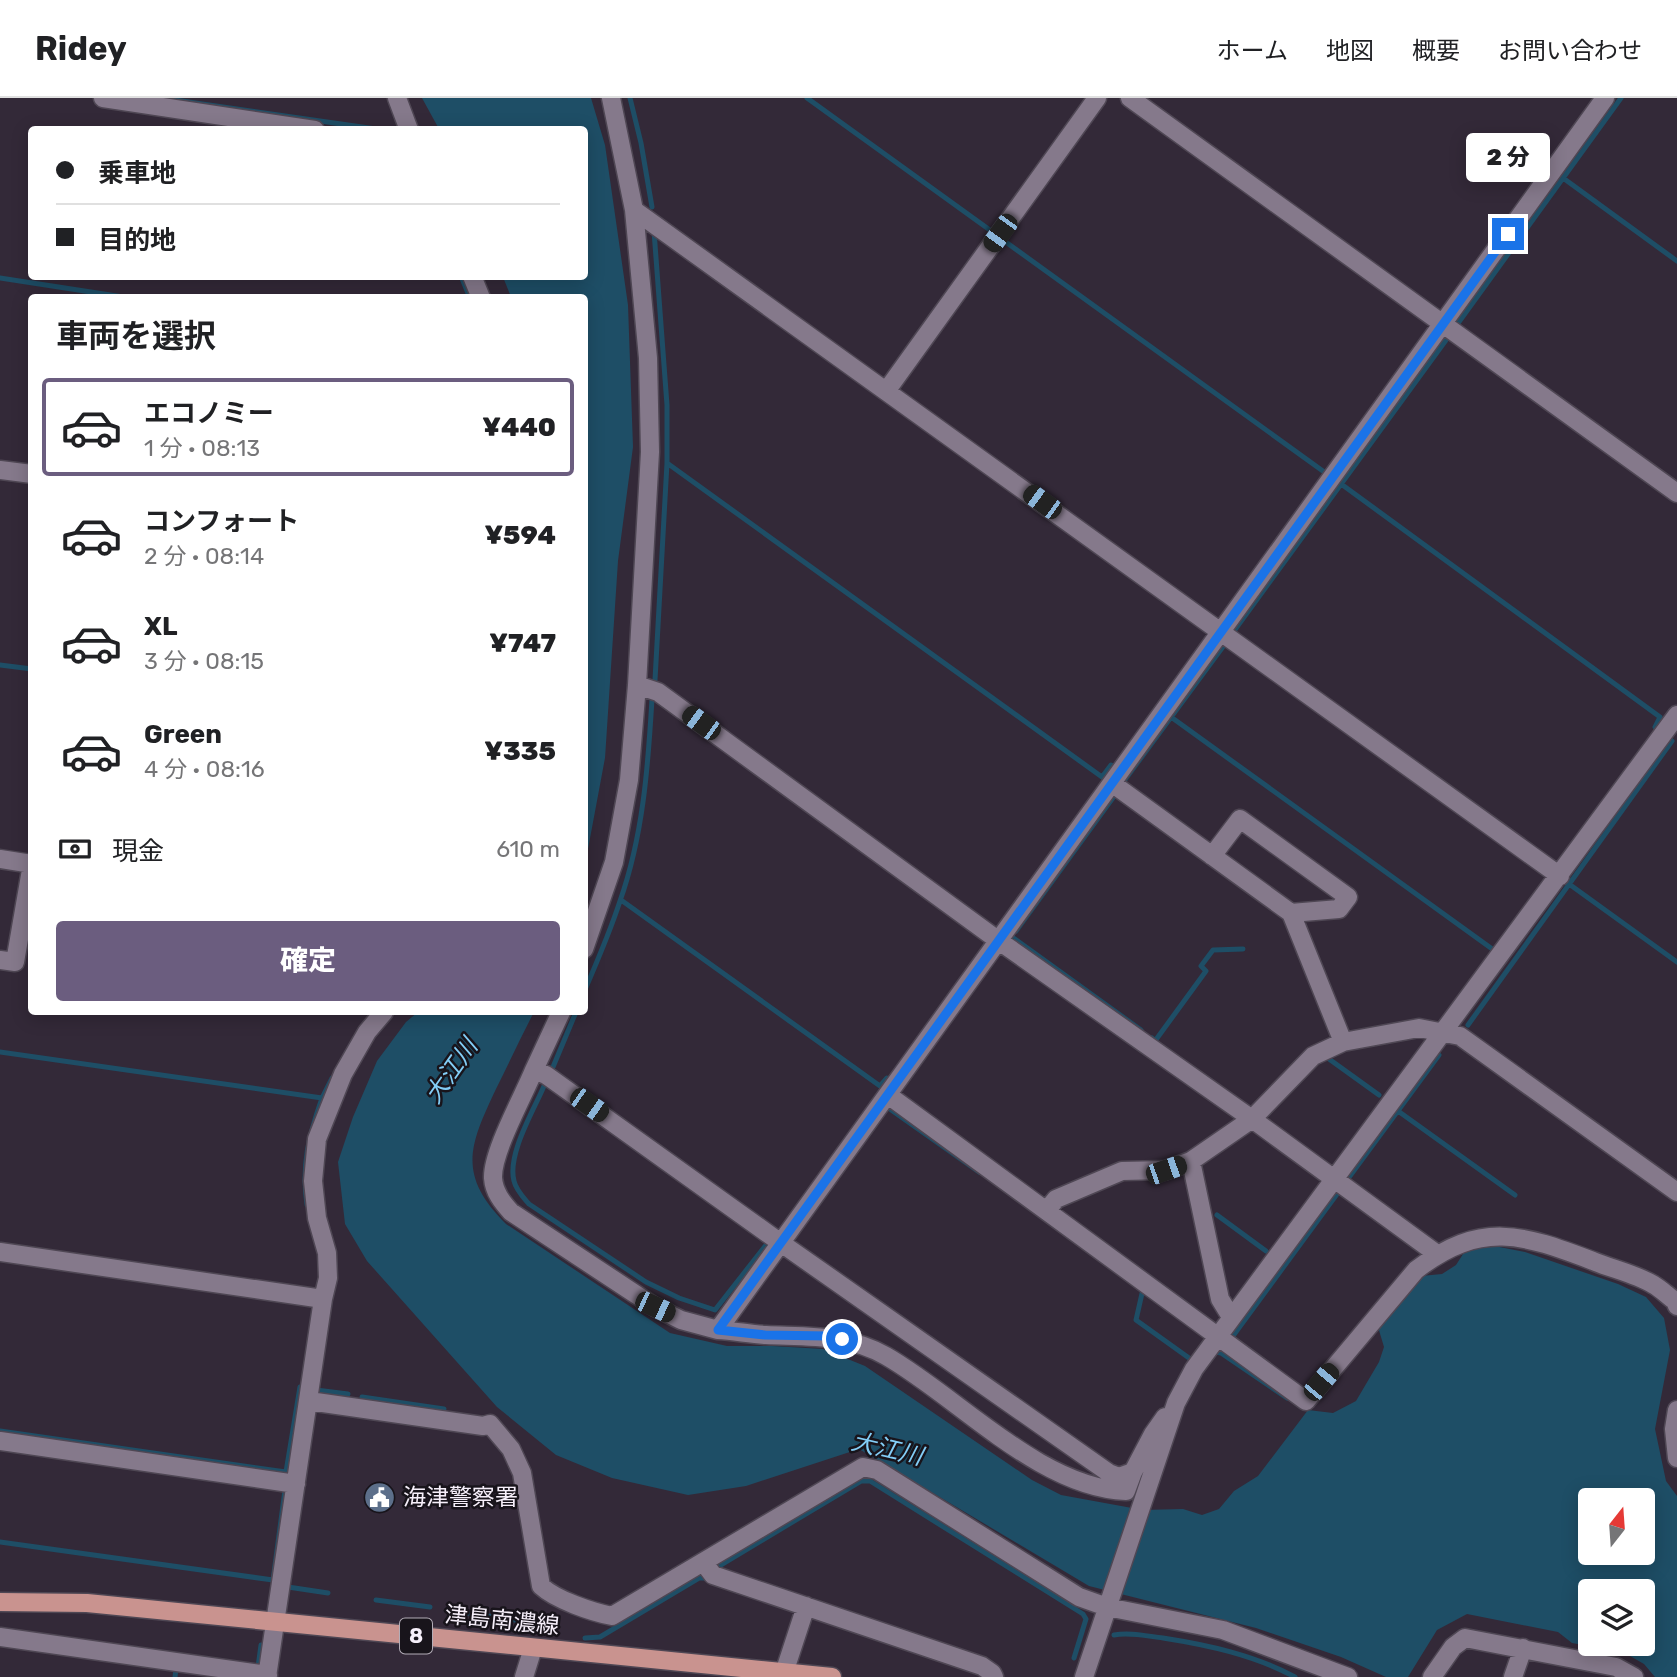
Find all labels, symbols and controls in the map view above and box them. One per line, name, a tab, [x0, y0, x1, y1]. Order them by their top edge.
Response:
text: Ridey	[35, 29, 127, 68]
text: ホーム	[1217, 37, 1288, 65]
text: 地図	[1326, 37, 1374, 65]
text: 概要	[1412, 37, 1460, 65]
text: お問い合わせ	[1498, 37, 1642, 65]
callout: 2 分	[1466, 132, 1550, 181]
text: 2 分	[1486, 143, 1530, 171]
text: 乗車地	[98, 158, 176, 189]
car	[980, 210, 1021, 256]
route end	[1492, 218, 1524, 250]
text: 目的地	[98, 225, 176, 256]
text: 車両を選択	[56, 317, 216, 355]
icon: car	[60, 396, 123, 459]
text: エコノミー	[144, 398, 274, 429]
text: ¥440	[482, 412, 556, 443]
text: 1 分 · 08:13	[144, 434, 260, 462]
car	[1019, 481, 1066, 523]
icon: car	[60, 504, 123, 567]
text: コンフォート	[144, 506, 299, 537]
text: ¥594	[484, 520, 556, 551]
text: 2 分 · 08:14	[144, 542, 264, 570]
text: XL	[144, 611, 177, 642]
icon: car	[60, 612, 123, 675]
text: ¥747	[489, 628, 556, 659]
text: 3 分 · 08:15	[144, 647, 264, 675]
car	[678, 702, 725, 744]
text: Green	[144, 719, 222, 750]
icon: car	[60, 720, 123, 783]
text: ¥335	[484, 736, 556, 767]
text: 4 分 · 08:16	[144, 755, 265, 783]
icon: cash	[56, 830, 94, 868]
text: 610 m	[496, 835, 560, 863]
text: 現金	[112, 836, 164, 867]
button: 確定	[56, 921, 560, 1001]
water label: 大江川	[419, 1031, 485, 1109]
car	[566, 1084, 613, 1126]
car	[1143, 1153, 1190, 1187]
car	[632, 1289, 679, 1325]
route start	[826, 1323, 858, 1355]
car	[1300, 1359, 1343, 1405]
water label: 大江川	[849, 1427, 928, 1471]
public building icon: 海津警察署	[363, 1480, 397, 1514]
place label: 海津警察署	[403, 1483, 518, 1511]
north arrow	[1578, 1488, 1656, 1564]
map controls	[1578, 1488, 1655, 1656]
button: layers	[1578, 1579, 1655, 1656]
street label: 津島南濃線	[443, 1600, 561, 1640]
road number: 8	[400, 1618, 432, 1654]

